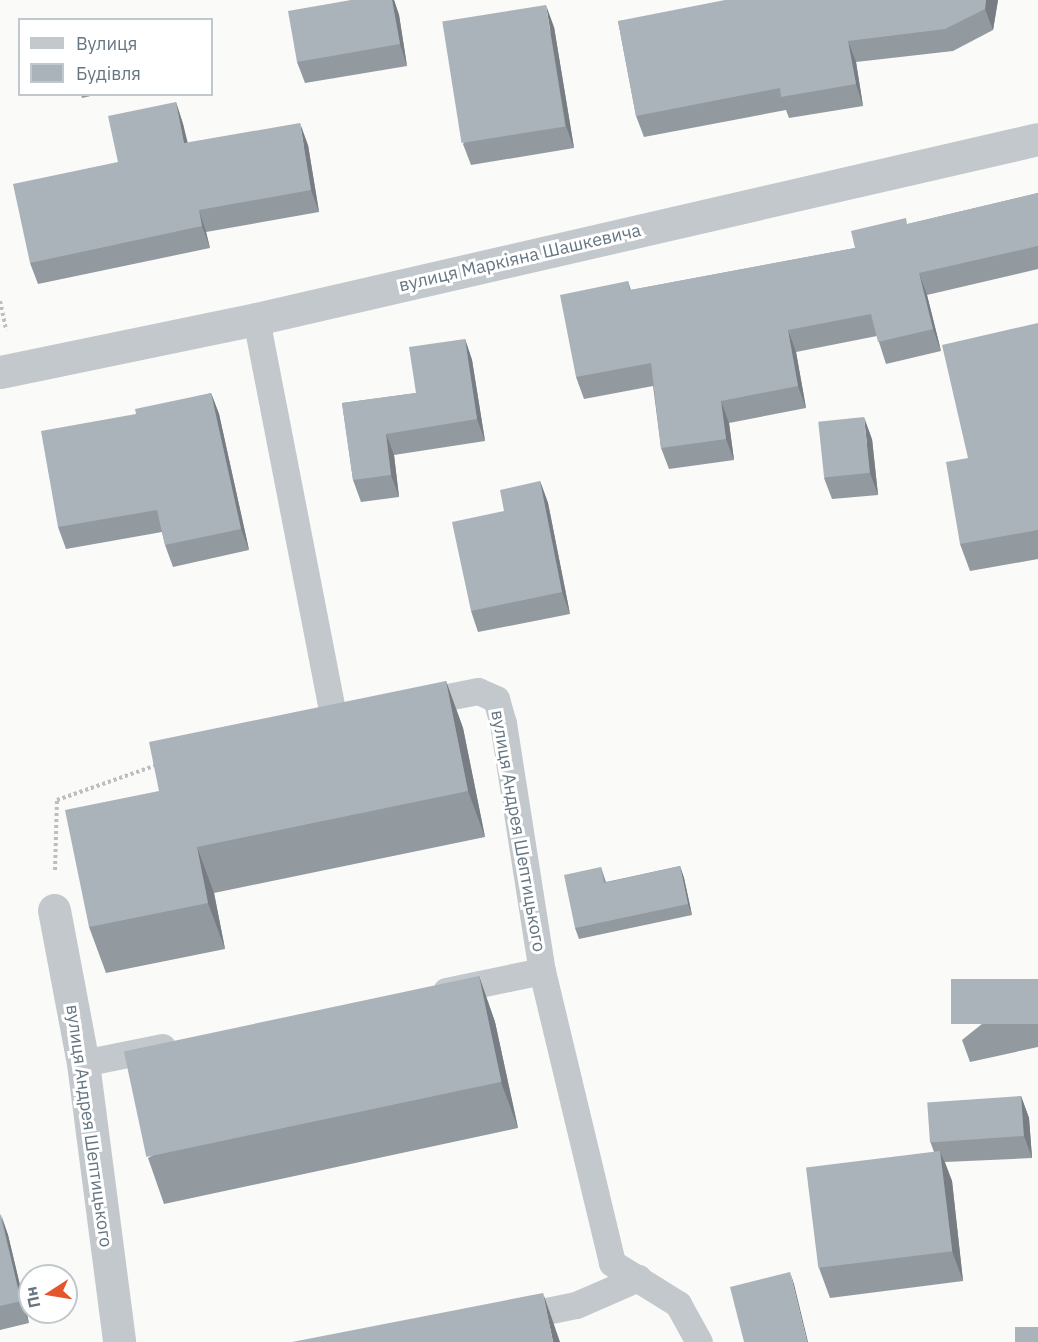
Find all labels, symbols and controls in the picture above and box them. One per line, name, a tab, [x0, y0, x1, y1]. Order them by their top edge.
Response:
legend	[18, 18, 213, 96]
text: Вулиця	[76, 32, 137, 55]
text: Будівля	[76, 62, 141, 85]
street label: вулиця Маркіяна Шашкевича	[397, 220, 643, 296]
street label: вулиця Андрея Шептицького	[486, 708, 550, 954]
street label: вулиця Андрея Шептицького	[61, 1003, 117, 1249]
north arrow	[18, 1264, 78, 1324]
text: Пн	[20, 1285, 44, 1310]

